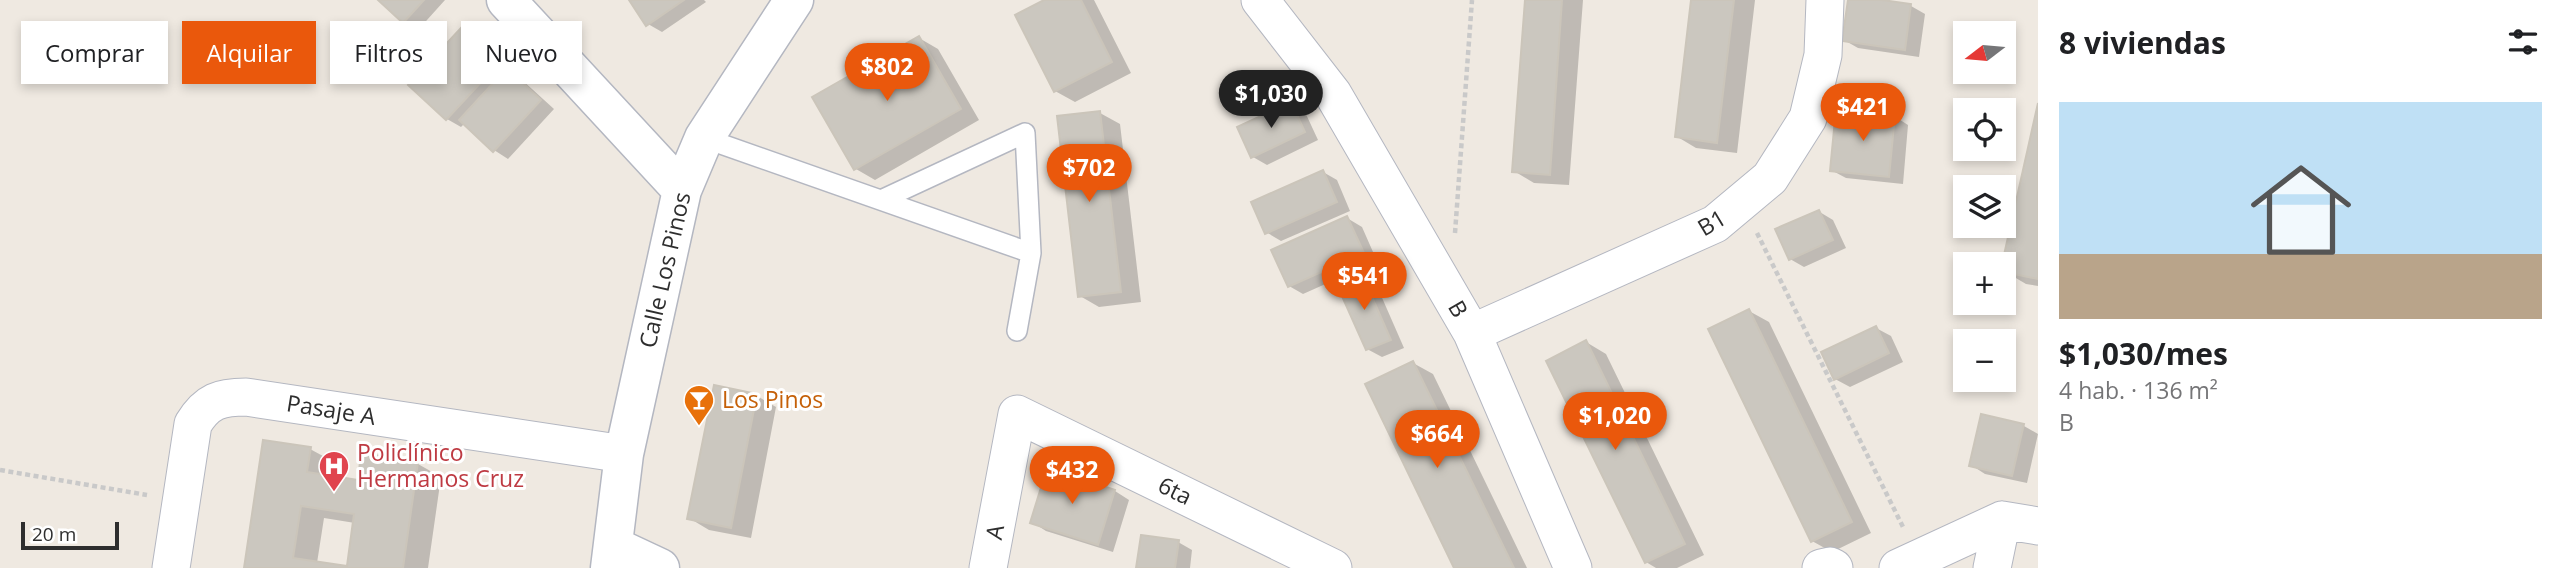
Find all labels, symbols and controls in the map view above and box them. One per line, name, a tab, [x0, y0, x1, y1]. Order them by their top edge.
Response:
chip: Comprar	[21, 21, 168, 84]
chip: Alquilar	[182, 21, 316, 84]
chip: Filtros	[330, 21, 447, 84]
chip: Nuevo	[461, 21, 582, 84]
north arrow	[1953, 21, 2016, 84]
map controls	[1953, 21, 2016, 392]
text: 8 viviendas	[2059, 22, 2226, 63]
icon: filters	[2504, 23, 2542, 61]
pin: $802	[846, 43, 928, 103]
text: $802	[861, 50, 913, 82]
pin: $1,030	[1214, 71, 1328, 130]
text: $1,030	[1235, 77, 1307, 109]
pin: $421	[1822, 83, 1904, 143]
text: $421	[1837, 90, 1889, 122]
button: locate	[1953, 98, 2016, 161]
pin: $702	[1048, 144, 1130, 204]
icon: home	[2238, 147, 2364, 273]
text: $702	[1063, 151, 1115, 183]
button: layers	[1953, 175, 2016, 238]
street label: Calle Los Pinos	[631, 189, 698, 351]
street label: B1	[1691, 201, 1732, 243]
pin: $541	[1323, 252, 1405, 312]
button: +	[1953, 252, 2016, 315]
text: $541	[1338, 259, 1390, 291]
street label: B	[1441, 294, 1476, 323]
button: −	[1953, 329, 2016, 392]
text: $1,030/mes	[2059, 333, 2228, 374]
text: 4 hab. · 136 m²	[2059, 374, 2218, 406]
bar icon: Los Pinos	[682, 383, 716, 427]
place label: Los Pinos	[722, 383, 823, 415]
street label: Pasaje A	[284, 386, 378, 432]
pin: $1,020	[1558, 392, 1672, 452]
text: $1,020	[1579, 399, 1651, 431]
text: B	[2059, 406, 2074, 438]
pin: $664	[1396, 410, 1478, 470]
text: $664	[1411, 417, 1463, 449]
place label: Policlínico Hermanos Cruz	[357, 436, 524, 494]
pin: $432	[1031, 447, 1113, 506]
hospital icon: Policlínico Hermanos Cruz	[317, 449, 351, 493]
text: $432	[1046, 453, 1098, 485]
street label: 6ta	[1153, 468, 1198, 512]
scale bar	[21, 519, 119, 551]
text: 20 m	[32, 521, 76, 547]
street label: A	[977, 521, 1011, 542]

